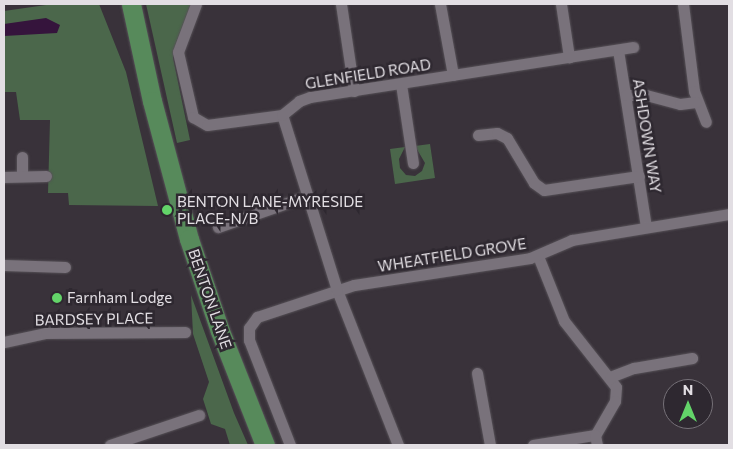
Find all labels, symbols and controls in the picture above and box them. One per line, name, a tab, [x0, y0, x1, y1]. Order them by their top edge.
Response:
street label: GLENFIELD ROAD	[304, 55, 432, 93]
street label: ASHDOWN WAY	[629, 77, 665, 195]
place label: BENTON LANE-MYRESIDE PLACE-N/B	[177, 192, 363, 227]
marker: BENTON LANE-MYRESIDE PLACE-N/B	[161, 204, 173, 216]
street label: WHEATFIELD GROVE	[376, 234, 528, 276]
street label: BENTON LANE	[184, 247, 236, 351]
place label: Farnham Lodge	[67, 289, 172, 307]
marker: Farnham Lodge	[51, 292, 63, 304]
street label: BARDSEY PLACE	[35, 309, 153, 329]
north arrow	[663, 379, 713, 429]
text: N	[683, 381, 693, 398]

